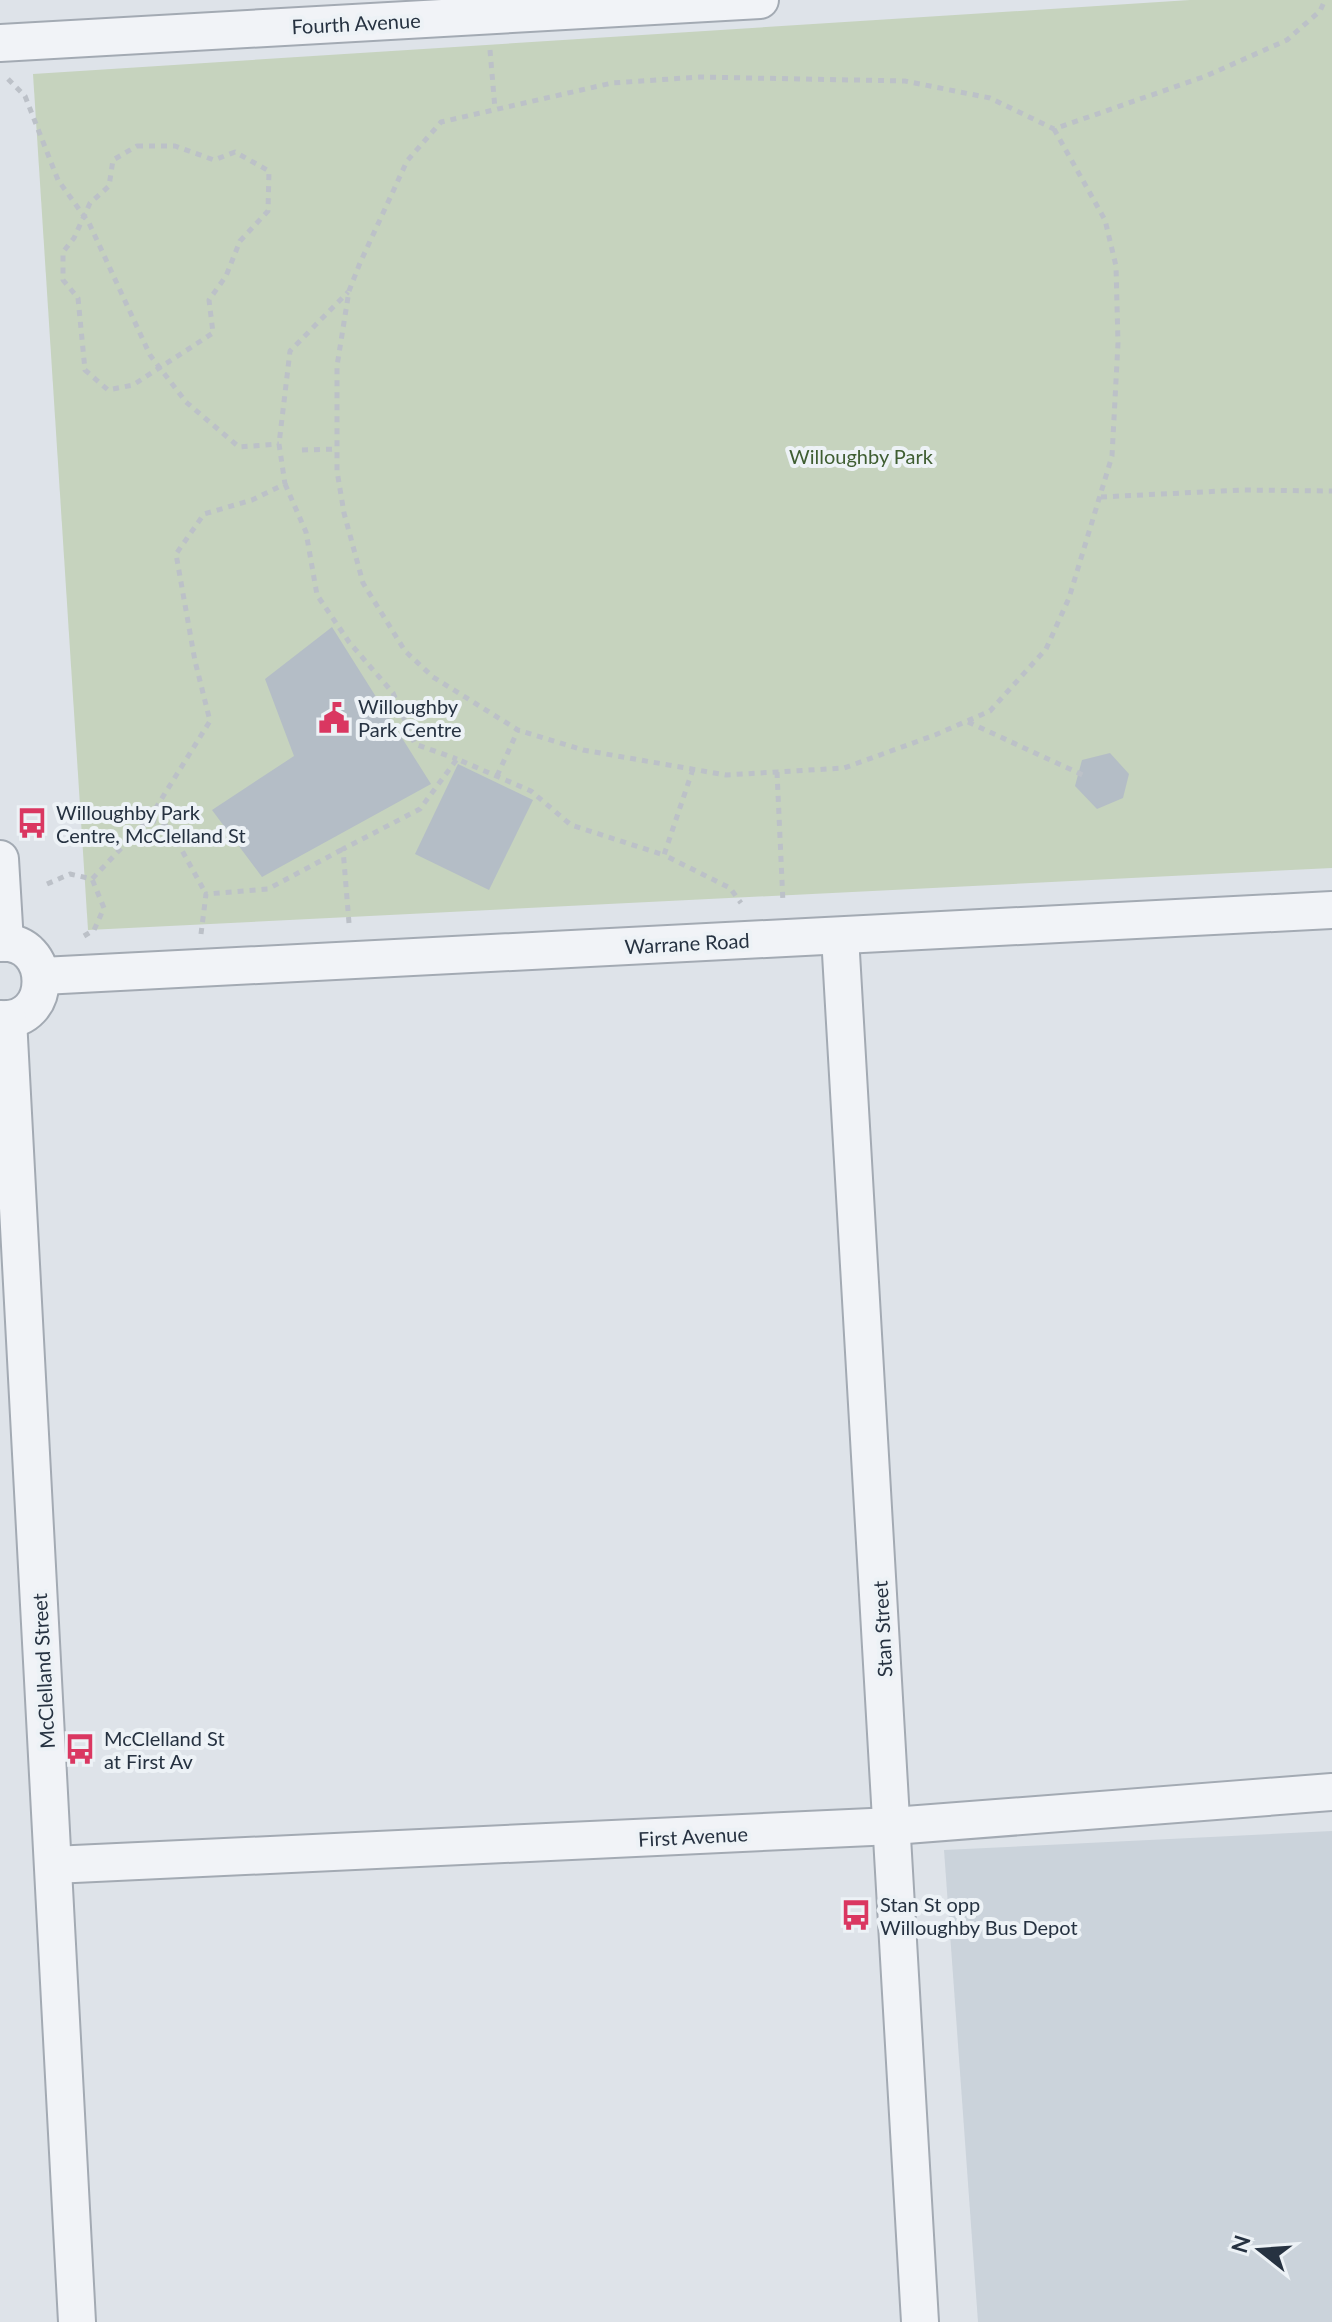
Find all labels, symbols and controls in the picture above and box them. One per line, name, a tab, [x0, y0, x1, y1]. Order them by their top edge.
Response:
street label: Fourth Avenue	[291, 8, 421, 38]
park label: Willoughby Park	[789, 444, 934, 468]
place label: Willoughby Park Centre	[358, 694, 462, 741]
public building icon: Willoughby Park Centre	[317, 701, 351, 735]
place label: Willoughby Park Centre, McClelland St	[56, 800, 246, 847]
bus stop icon: Willoughby Park Centre, McClelland St	[15, 806, 49, 840]
street label: Warrane Road	[624, 928, 750, 958]
street label: Stan Street	[867, 1580, 897, 1678]
street label: McClelland Street	[27, 1593, 59, 1749]
place label: McClelland St at First Av	[104, 1726, 225, 1773]
bus stop icon: McClelland St at First Av	[63, 1732, 97, 1766]
street label: First Avenue	[638, 1821, 748, 1851]
place label: Stan St opp Willoughby Bus Depot	[880, 1892, 1078, 1939]
bus stop icon: Stan St opp Willoughby Bus Depot	[839, 1898, 873, 1932]
north arrow	[1220, 2210, 1300, 2290]
text: N	[1225, 2232, 1256, 2256]

